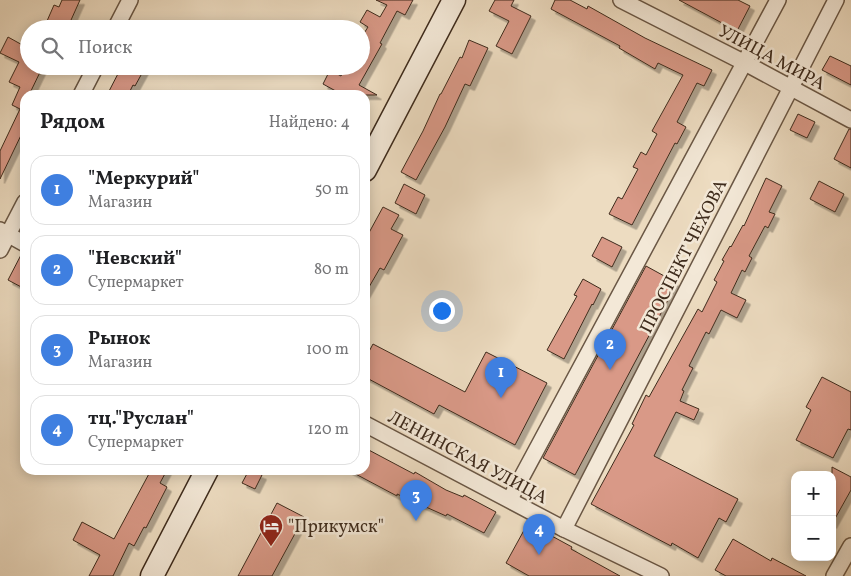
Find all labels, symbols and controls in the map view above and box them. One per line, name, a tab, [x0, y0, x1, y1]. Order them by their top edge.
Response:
street label: УЛИЦА МИРА	[713, 19, 830, 97]
search box	[20, 20, 370, 75]
icon: search	[38, 34, 66, 62]
text: Поиск	[78, 35, 132, 61]
text: Рядом	[40, 108, 105, 137]
text: Найдено: 4	[269, 112, 350, 134]
text: "Меркурий"	[88, 166, 199, 192]
street label: ПРОСПЕКТ ЧЕХОВА	[635, 175, 734, 338]
text: 1	[54, 179, 60, 201]
text: 50 m	[315, 179, 349, 201]
text: Магазин	[88, 192, 152, 214]
text: "Невский"	[88, 246, 182, 272]
text: 2	[53, 259, 61, 281]
text: 80 m	[314, 259, 349, 281]
text: Супермаркет	[88, 272, 184, 294]
your location	[429, 298, 455, 324]
text: Рынок	[88, 326, 151, 352]
pin: 2	[594, 329, 626, 370]
text: 3	[53, 339, 61, 361]
text: 100 m	[306, 339, 349, 361]
text: Магазин	[88, 352, 152, 374]
pin: 1	[485, 357, 517, 398]
text: тц."Руслан"	[88, 406, 194, 432]
street label: ЛЕНИНСКАЯ УЛИЦА	[383, 406, 552, 511]
text: 4	[52, 419, 62, 441]
text: 120 m	[307, 419, 349, 441]
text: Супермаркет	[88, 432, 184, 454]
map controls	[791, 471, 836, 561]
button: +	[791, 471, 836, 516]
pin: 3	[400, 480, 432, 521]
hotel icon: "Прикумск"	[258, 513, 284, 547]
pin: 4	[523, 514, 555, 555]
place label: "Прикумск"	[288, 515, 384, 540]
button: −	[791, 516, 836, 561]

